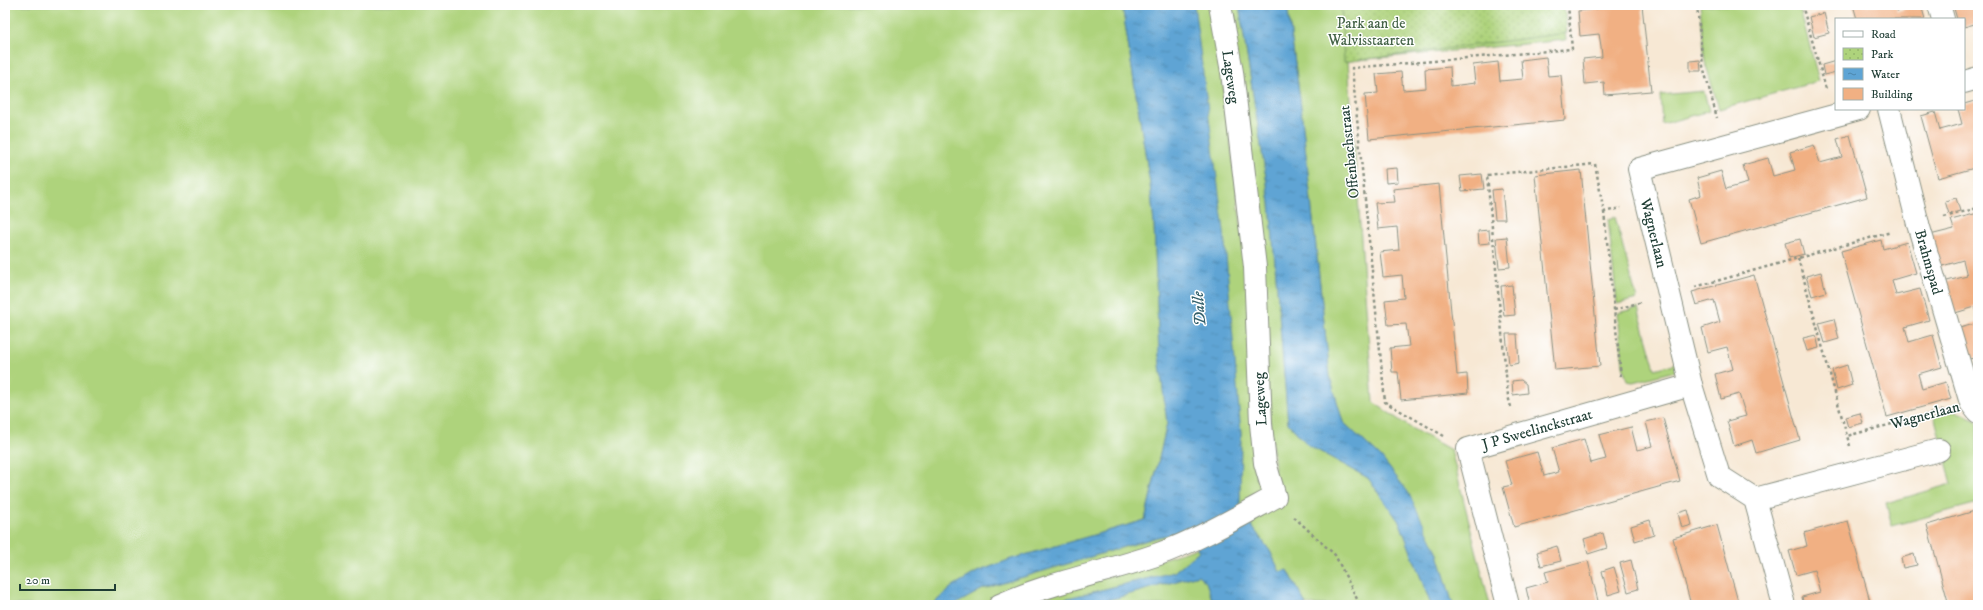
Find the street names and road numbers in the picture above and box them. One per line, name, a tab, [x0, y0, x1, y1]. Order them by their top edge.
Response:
street label: Lageweg	[1217, 49, 1244, 106]
street label: Offenbachstraat	[1335, 104, 1364, 200]
street label: Wagnerlaan	[1635, 195, 1671, 270]
street label: Brahmspad	[1910, 227, 1947, 297]
street label: Lageweg	[1250, 371, 1271, 426]
street label: Wagnerlaan	[1887, 397, 1962, 434]
street label: J P Sweelinckstraat	[1478, 405, 1595, 455]

